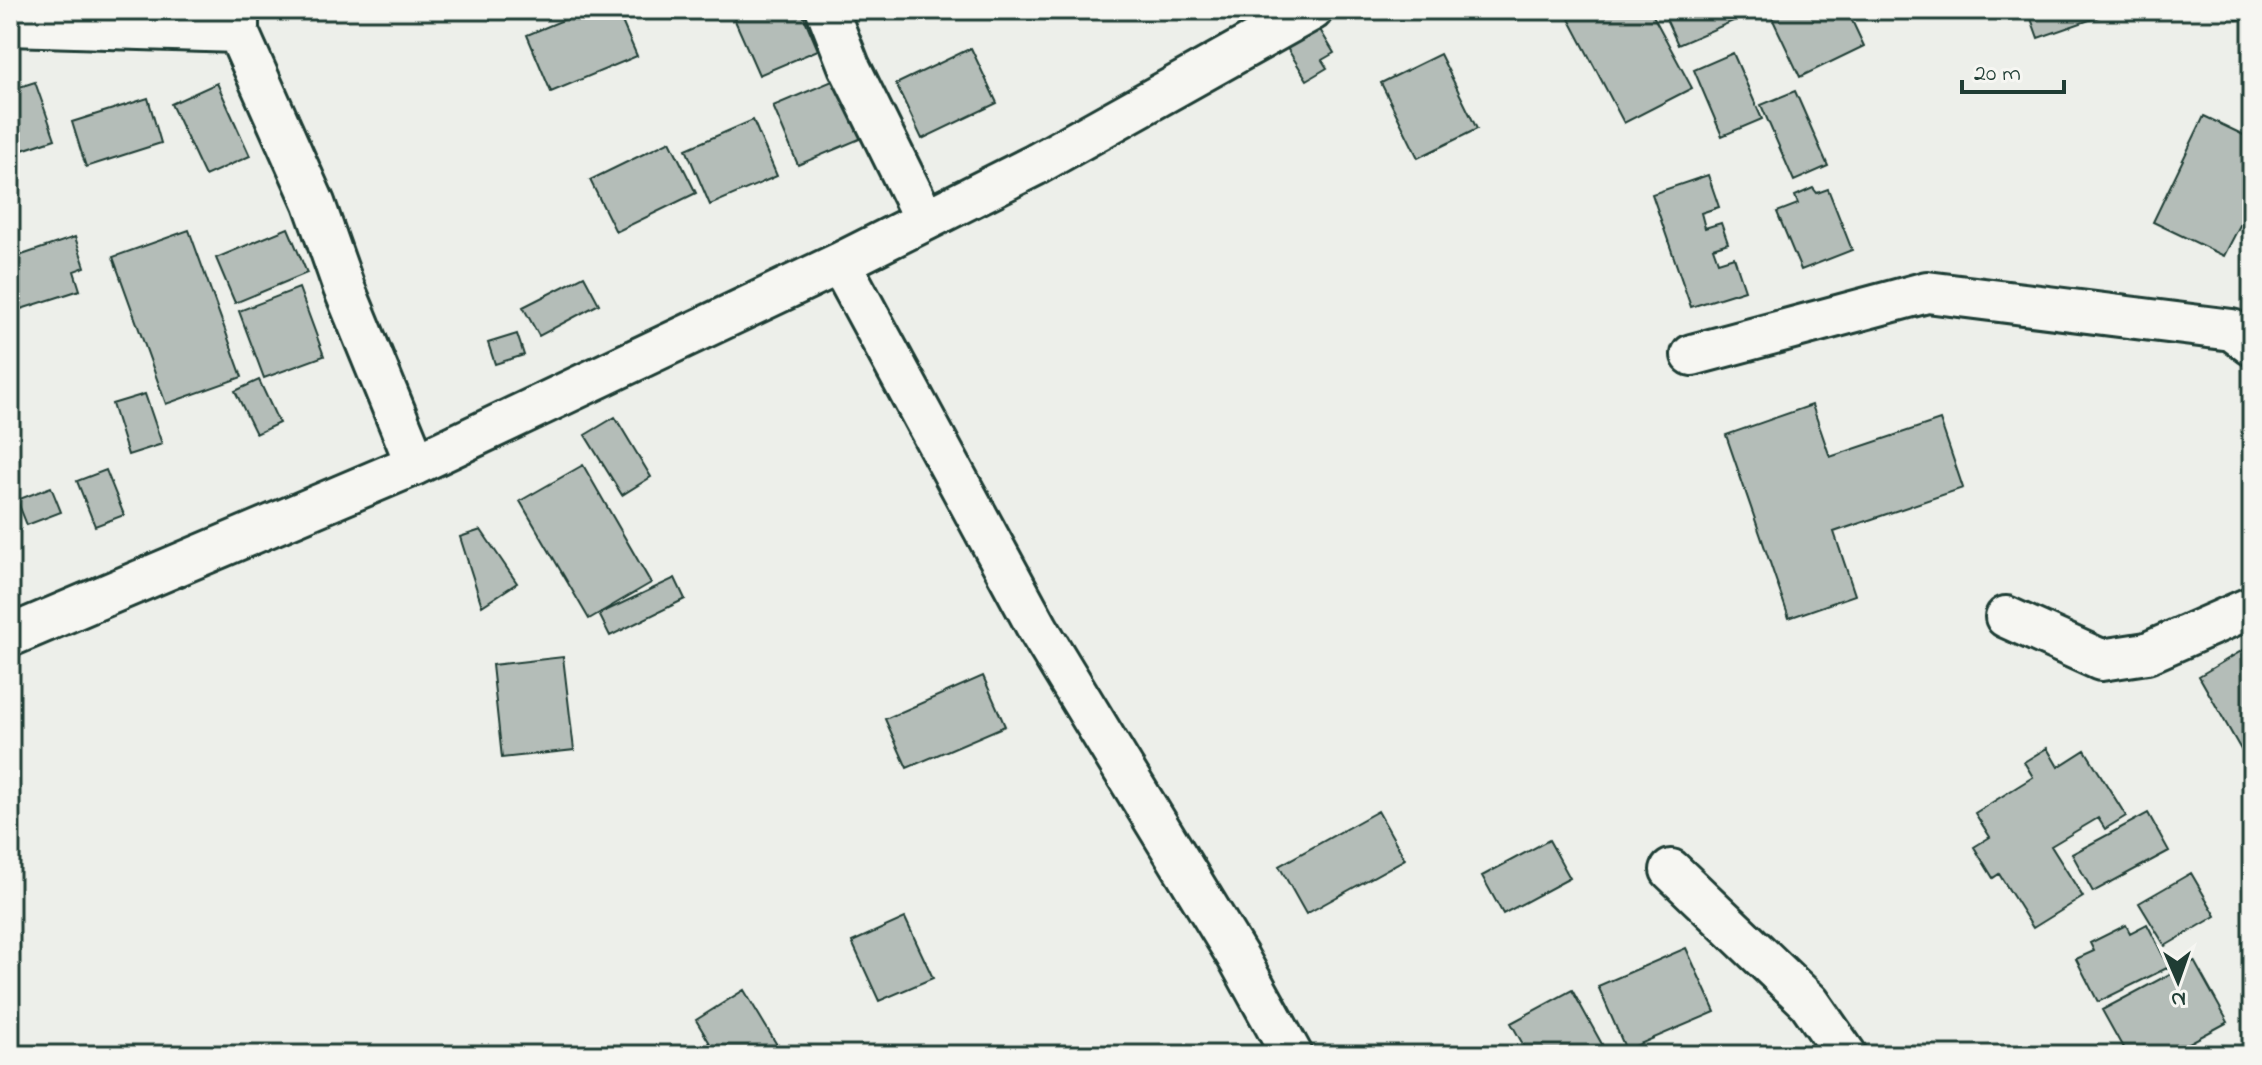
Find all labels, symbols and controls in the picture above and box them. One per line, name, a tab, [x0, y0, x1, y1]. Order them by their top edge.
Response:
scale bar	[1962, 44, 2064, 94]
text: 20 m	[1974, 57, 2021, 92]
north arrow	[2138, 941, 2218, 1021]
text: N	[2171, 982, 2187, 1014]

